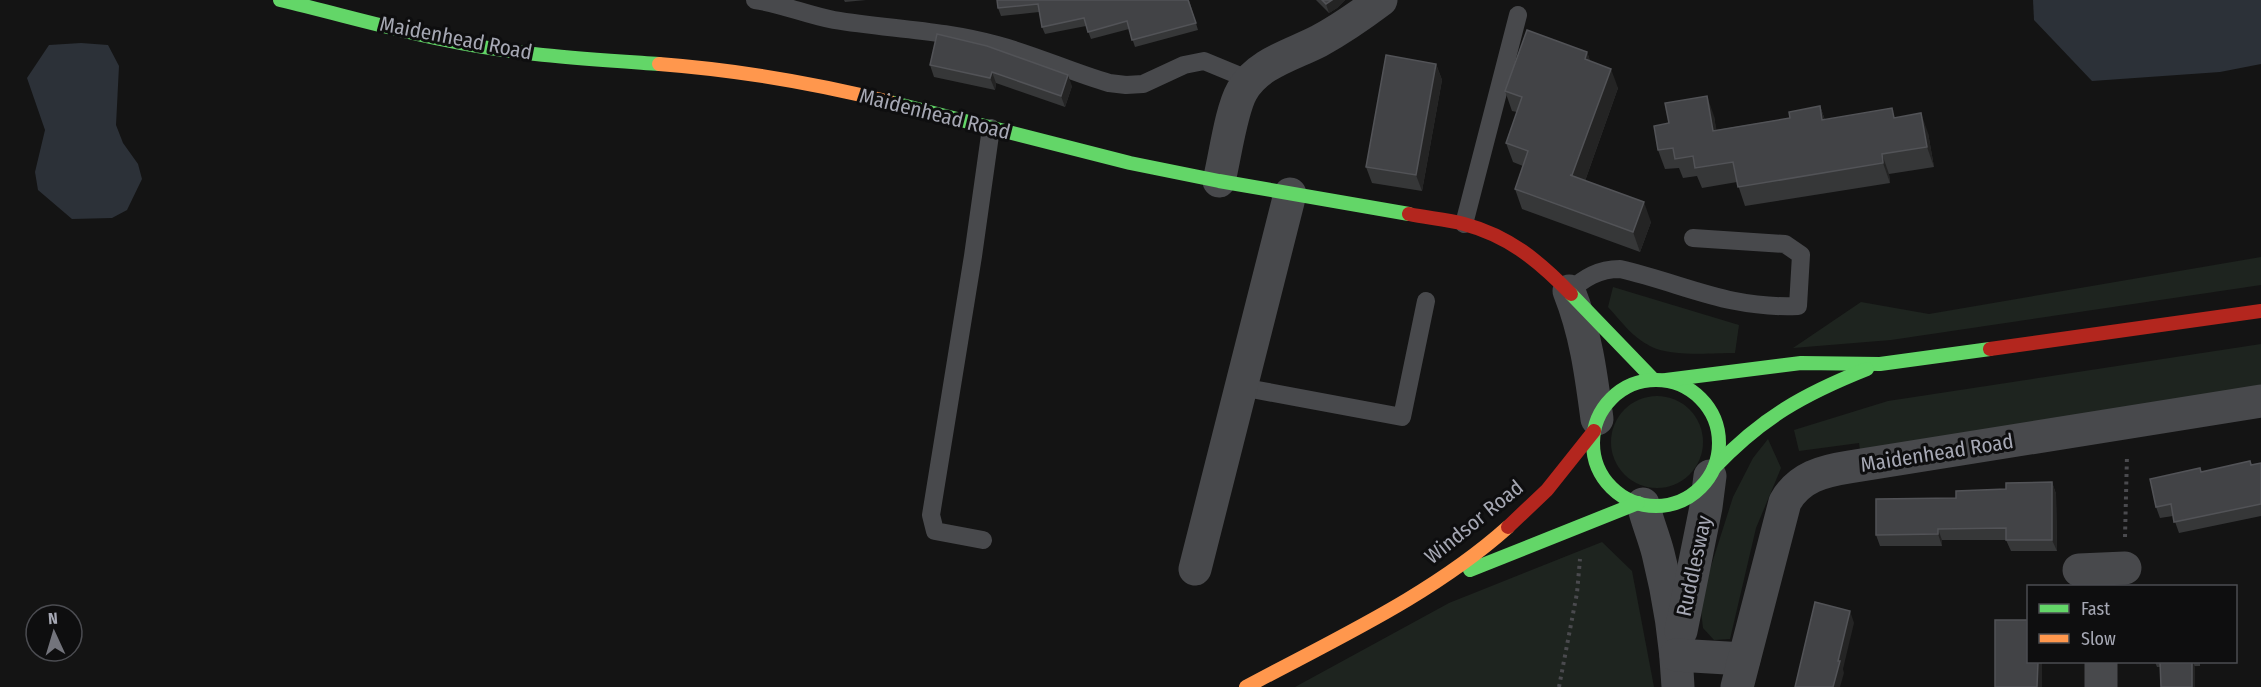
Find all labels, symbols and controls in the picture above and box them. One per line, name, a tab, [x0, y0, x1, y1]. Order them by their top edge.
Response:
street label: Maidenhead Road	[378, 11, 534, 65]
street label: Maidenhead Road	[857, 83, 1013, 145]
street label: Maidenhead Road	[1859, 428, 2015, 478]
street label: Windsor Road	[1420, 474, 1528, 570]
street label: Ruddlesway	[1671, 513, 1717, 619]
legend	[2027, 585, 2237, 663]
text: Fast	[2081, 598, 2110, 620]
north arrow	[24, 603, 84, 663]
text: N	[48, 609, 58, 628]
text: Slow	[2081, 628, 2116, 650]

